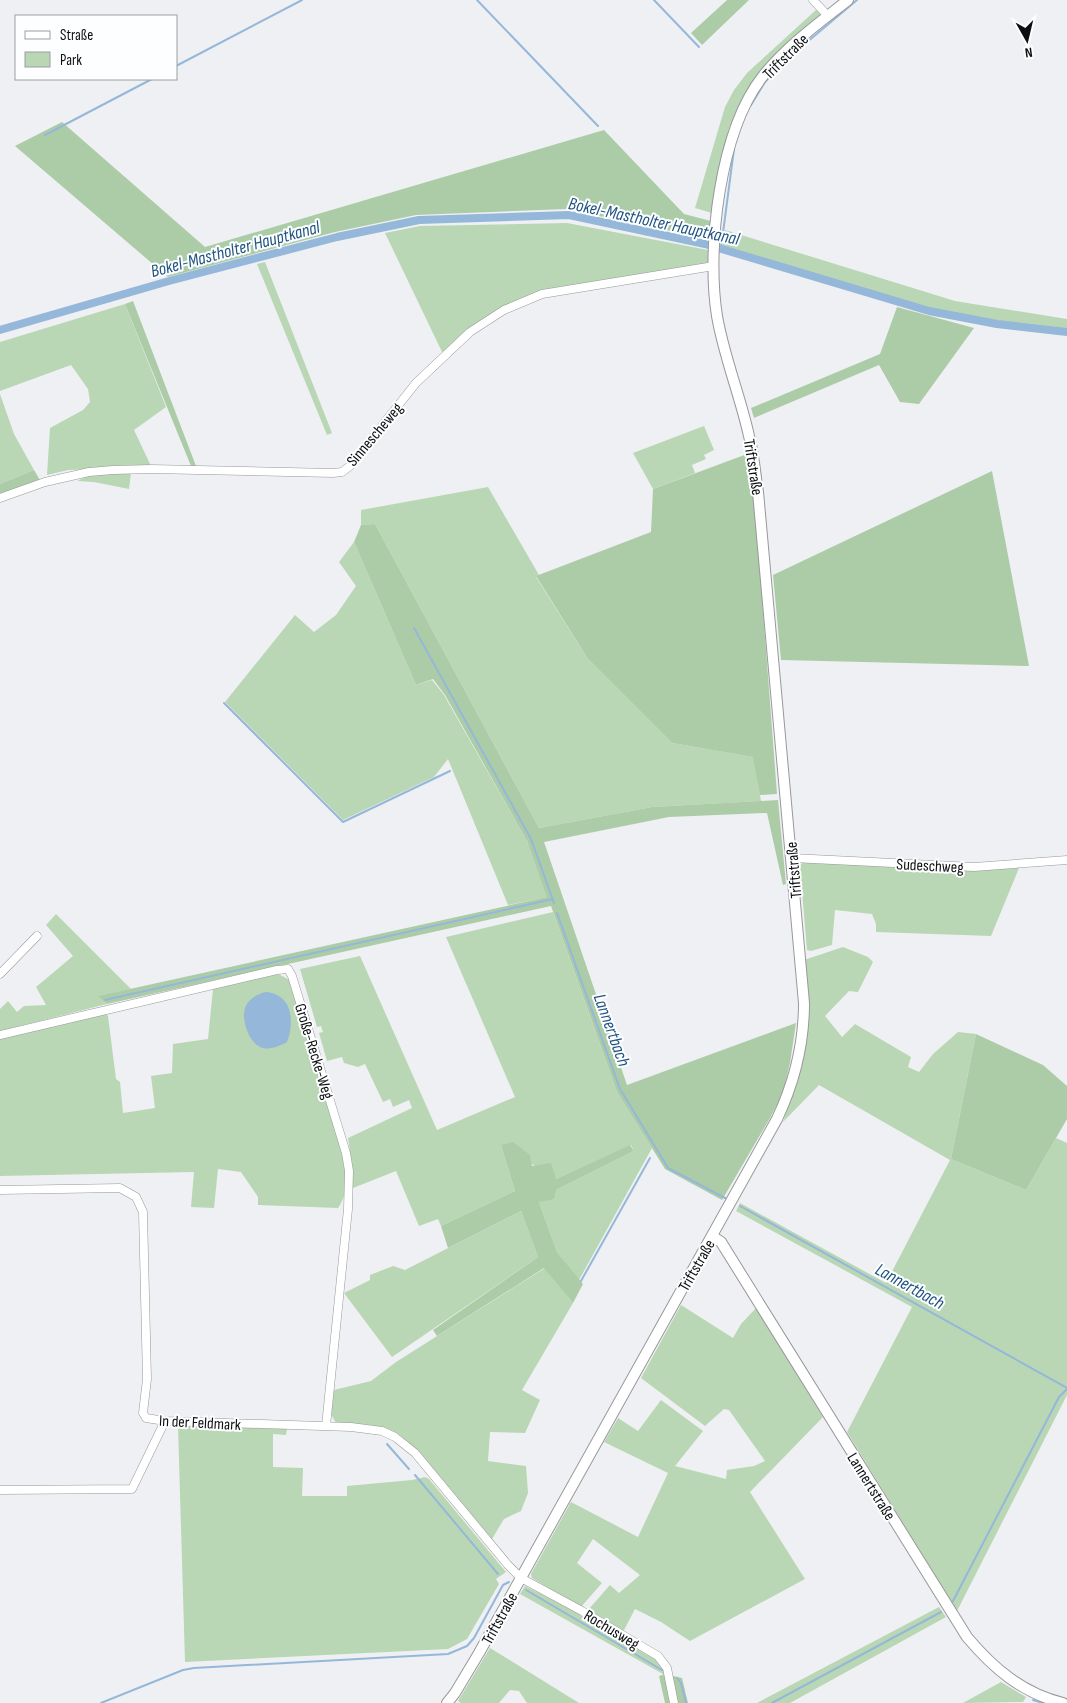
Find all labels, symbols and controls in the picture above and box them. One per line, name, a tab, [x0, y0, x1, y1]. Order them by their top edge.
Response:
legend	[15, 15, 178, 80]
north arrow	[1002, 15, 1052, 65]
text: Straße	[60, 26, 93, 45]
street label: Triftstraße	[759, 30, 813, 84]
text: N	[1024, 43, 1034, 61]
text: Park	[60, 51, 82, 70]
water label: Bokel-Mastholter Hauptkanal	[567, 193, 742, 250]
water label: Bokel-Mastholter Hauptkanal	[148, 217, 323, 282]
street label: Sinnescheweg	[343, 399, 407, 471]
street label: Triftstraße	[739, 438, 766, 497]
street label: Triftstraße	[783, 841, 806, 899]
street label: Sudeschweg	[896, 855, 964, 878]
water label: Lannertbach	[589, 991, 634, 1070]
street label: Große-Recke-Weg	[290, 1001, 337, 1101]
street label: Triftstraße	[675, 1237, 720, 1295]
water label: Lannertbach	[872, 1259, 948, 1314]
street label: In der Feldmark	[159, 1412, 241, 1435]
street label: Lannertstraße	[843, 1450, 899, 1524]
street label: Triftstraße	[478, 1589, 522, 1648]
street label: Rochusweg	[580, 1606, 642, 1654]

